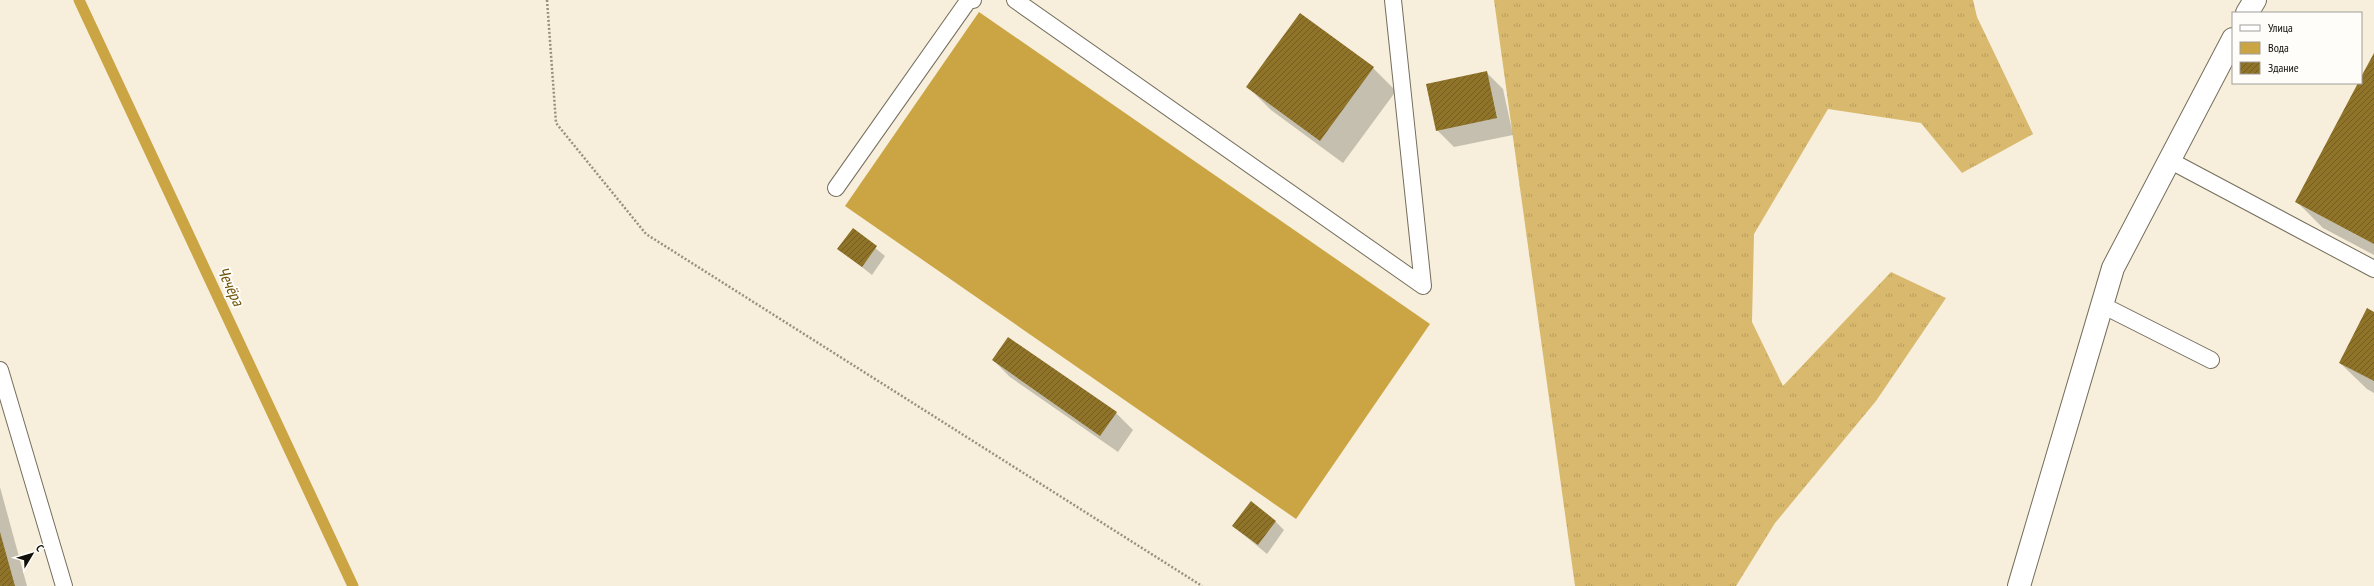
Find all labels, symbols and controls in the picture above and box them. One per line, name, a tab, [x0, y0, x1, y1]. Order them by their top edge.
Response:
legend	[2232, 12, 2362, 84]
text: Улица	[2268, 20, 2293, 35]
text: Вода	[2268, 40, 2289, 55]
text: Здание	[2268, 60, 2299, 75]
water label: Чечёра	[213, 263, 249, 310]
north arrow	[12, 534, 52, 574]
text: С	[33, 542, 47, 554]

